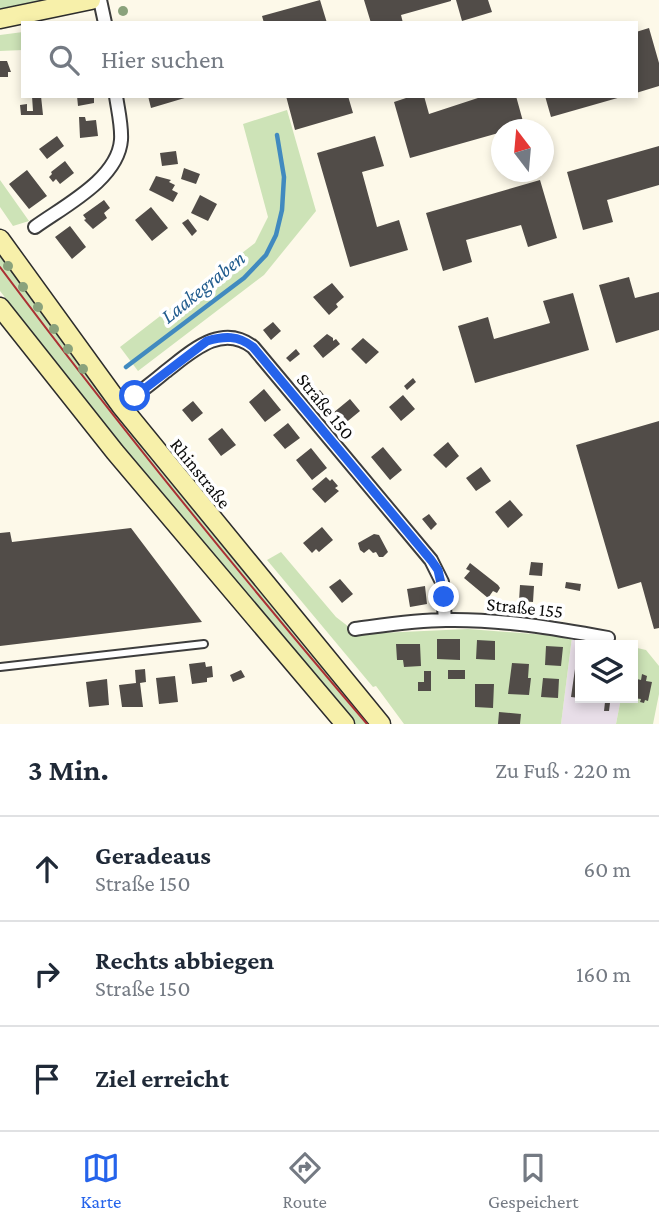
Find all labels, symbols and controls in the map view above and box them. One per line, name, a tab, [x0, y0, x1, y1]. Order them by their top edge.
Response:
search box	[21, 21, 638, 98]
icon: search	[45, 41, 83, 79]
text: Hier suchen	[101, 45, 224, 74]
north arrow	[491, 119, 554, 182]
water label: Laakegraben	[156, 246, 250, 328]
street label: Straße 150	[293, 369, 359, 444]
route start	[119, 380, 150, 411]
street label: Rhinstraße	[166, 434, 235, 512]
route end	[428, 581, 459, 612]
street label: Straße 155	[486, 593, 564, 622]
map controls	[575, 640, 638, 703]
button: layers	[575, 640, 638, 703]
text: 3 Min.	[28, 753, 109, 786]
text: Zu Fuß · 220 m	[495, 757, 631, 783]
text: Geradeaus	[95, 841, 211, 870]
icon: ahead	[28, 850, 66, 888]
text: 60 m	[584, 856, 631, 882]
text: Straße 150	[95, 870, 190, 896]
text: Rechts abbiegen	[95, 946, 274, 975]
icon: right	[28, 955, 66, 993]
text: 160 m	[576, 961, 631, 987]
text: Straße 150	[95, 975, 190, 1001]
icon: arrive	[28, 1060, 66, 1098]
text: Ziel erreicht	[95, 1064, 229, 1093]
tab: Karte	[81, 1149, 121, 1212]
tab: Route	[282, 1149, 327, 1212]
tab: Gespeichert	[488, 1149, 578, 1212]

